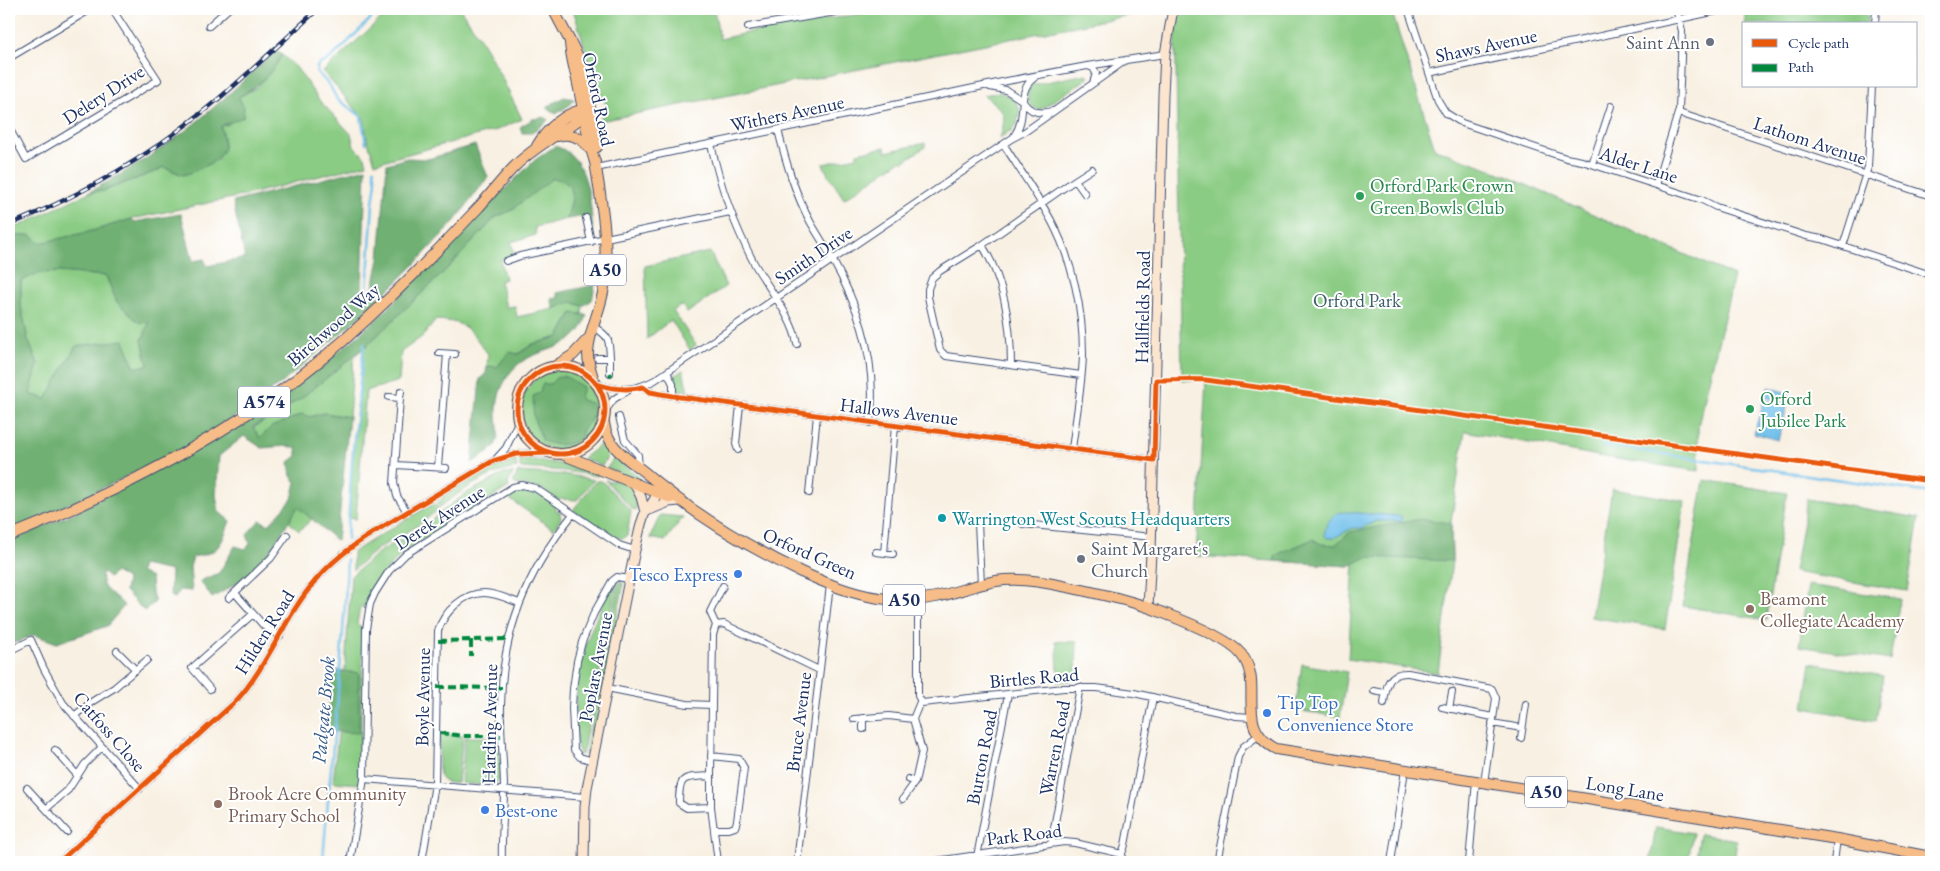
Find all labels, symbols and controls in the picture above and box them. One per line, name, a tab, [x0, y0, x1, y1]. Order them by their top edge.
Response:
legend	[1742, 22, 1918, 88]
street label: Shaws Avenue	[1433, 23, 1539, 68]
place label: Saint Ann	[1626, 30, 1700, 55]
text: Cycle path	[1788, 33, 1850, 52]
marker: Saint Ann	[1704, 36, 1716, 48]
street label: Orford Road	[576, 50, 621, 149]
text: Path	[1788, 57, 1814, 76]
street label: Delery Drive	[58, 59, 149, 130]
street label: Withers Avenue	[728, 89, 846, 138]
street label: Lathom Avenue	[1750, 111, 1869, 170]
street label: Alder Lane	[1596, 140, 1681, 189]
place label: Orford Park Crown Green Bowls Club	[1370, 173, 1514, 220]
marker: Orford Park Crown Green Bowls Club	[1354, 190, 1366, 202]
street label: Smith Drive	[770, 220, 857, 290]
street label: Hallfields Road	[1129, 250, 1156, 364]
road number: A50	[584, 254, 626, 286]
street label: Birchwood Way	[282, 277, 386, 372]
park label: Orford Park	[1313, 288, 1402, 313]
place label: Orford Jubilee Park	[1758, 386, 1847, 433]
road number: A574	[238, 387, 290, 418]
street label: Hallows Avenue	[839, 392, 959, 431]
marker: Orford Jubilee Park	[1744, 403, 1756, 415]
street label: Derek Avenue	[389, 479, 489, 556]
place label: Warrington West Scouts Headquarters	[952, 506, 1230, 531]
marker: Warrington West Scouts Headquarters	[936, 512, 948, 524]
street label: Orford Green	[759, 522, 861, 585]
place label: Saint Margaret's Church	[1091, 536, 1208, 583]
marker: Saint Margaret's Church	[1075, 553, 1087, 565]
place label: Tesco Express	[628, 562, 728, 587]
marker: Tesco Express	[732, 568, 744, 580]
road number: A50	[883, 584, 925, 616]
street label: Hilden Road	[229, 585, 300, 679]
place label: Beamont Collegiate Academy	[1760, 586, 1905, 633]
marker: Beamont Collegiate Academy	[1744, 603, 1756, 615]
street label: Poplars Avenue	[573, 610, 618, 724]
street label: Boyle Avenue	[409, 647, 436, 747]
water label: Padgate Brook	[305, 655, 341, 765]
street label: Birtles Road	[988, 661, 1080, 694]
street label: Harding Avenue	[476, 664, 503, 784]
street label: Bruce Avenue	[780, 671, 817, 774]
street label: Catfoss Close	[68, 686, 152, 777]
place label: Tip Top Convenience Store	[1277, 690, 1413, 737]
street label: Warren Road	[1033, 698, 1076, 798]
street label: Burton Road	[960, 707, 1003, 807]
marker: Tip Top Convenience Store	[1261, 707, 1273, 719]
street label: Long Lane	[1584, 770, 1666, 807]
road number: A50	[1525, 776, 1567, 808]
place label: Brook Acre Community Primary School	[228, 781, 407, 828]
marker: Brook Acre Community Primary School	[212, 798, 224, 810]
place label: Best-one	[495, 798, 558, 823]
marker: Best-one	[479, 804, 491, 816]
street label: Park Road	[985, 817, 1064, 852]

